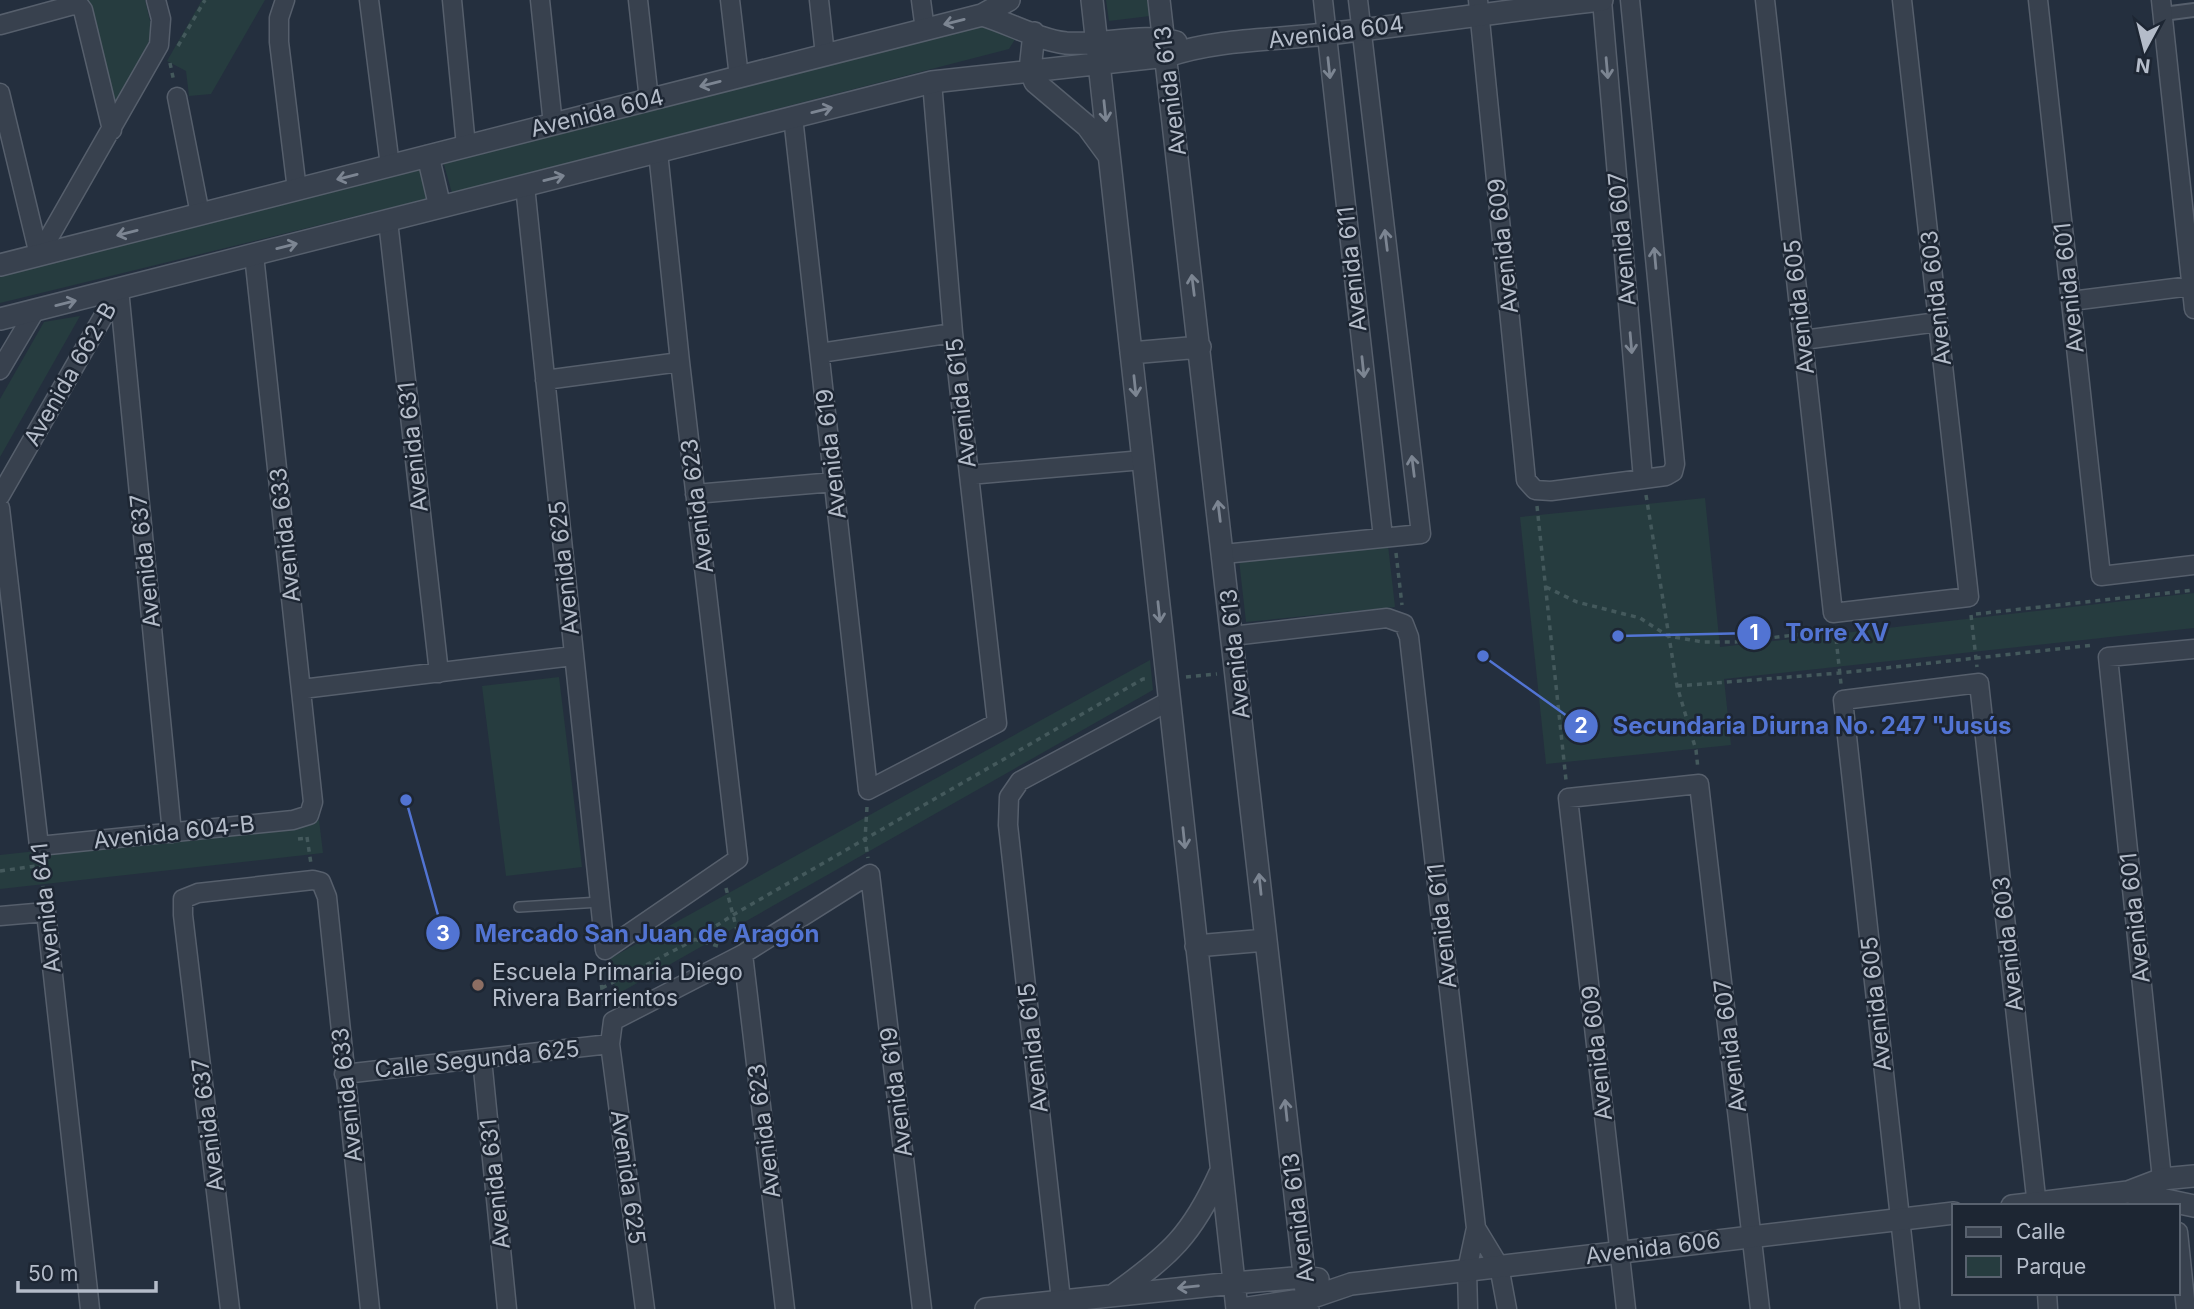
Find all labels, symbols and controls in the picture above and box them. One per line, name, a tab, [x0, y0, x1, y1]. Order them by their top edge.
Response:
street label: Avenida 604	[1267, 10, 1405, 54]
north arrow	[2110, 14, 2180, 84]
one-way arrow	[943, 16, 966, 29]
street label: Avenida 613	[1148, 24, 1192, 158]
text: N	[2134, 53, 2152, 78]
one-way arrow	[1323, 56, 1336, 79]
one-way arrow	[1601, 56, 1614, 79]
one-way arrow	[699, 78, 722, 91]
street label: Avenida 604	[527, 83, 667, 143]
one-way arrow	[1098, 99, 1111, 121]
one-way arrow	[811, 103, 833, 116]
one-way arrow	[336, 171, 359, 184]
one-way arrow	[543, 171, 565, 184]
street label: Avenida 607	[1602, 171, 1642, 307]
street label: Avenida 609	[1482, 177, 1524, 315]
street label: Avenida 611	[1332, 205, 1372, 333]
street label: Avenida 601	[2048, 221, 2090, 355]
one-way arrow	[116, 227, 139, 240]
one-way arrow	[1380, 229, 1393, 252]
street label: Avenida 603	[1915, 229, 1957, 367]
street label: Avenida 605	[1778, 238, 1820, 376]
one-way arrow	[275, 239, 297, 252]
one-way arrow	[1649, 247, 1662, 270]
one-way arrow	[1186, 274, 1199, 297]
one-way arrow	[54, 296, 77, 309]
street label: Avenida 662-B	[18, 297, 122, 451]
one-way arrow	[1625, 332, 1638, 354]
street label: Avenida 615	[940, 337, 982, 469]
one-way arrow	[1357, 355, 1370, 378]
one-way arrow	[1128, 374, 1141, 396]
street label: Avenida 631	[392, 381, 434, 513]
street label: Avenida 619	[810, 388, 852, 520]
street label: Avenida 623	[675, 437, 719, 575]
one-way arrow	[1407, 455, 1420, 478]
street label: Avenida 633	[264, 466, 306, 604]
street label: Avenida 637	[124, 493, 166, 629]
street label: Avenida 625	[543, 499, 585, 637]
one-way arrow	[1212, 500, 1225, 523]
street label: Avenida 613	[1214, 588, 1256, 720]
one-way arrow	[1153, 600, 1166, 623]
callout: Torre XV	[1736, 610, 1903, 655]
text: Torre XV	[1785, 618, 1889, 647]
text: 1	[1749, 620, 1759, 645]
callout: Secundaria Diurna No. 247 "Jusús	[1563, 703, 2026, 748]
text: Secundaria Diurna No. 247 "Jusús	[1612, 711, 2012, 740]
text: 2	[1574, 713, 1588, 738]
street label: Avenida 604-B	[92, 810, 256, 854]
one-way arrow	[1178, 826, 1191, 849]
street label: Avenida 641	[25, 841, 67, 975]
street label: Avenida 601	[2114, 851, 2156, 985]
street label: Avenida 611	[1422, 862, 1462, 990]
one-way arrow	[1253, 873, 1266, 895]
street label: Avenida 603	[1987, 875, 2029, 1013]
callout: Mercado San Juan de Aragón	[425, 911, 833, 956]
text: Mercado San Juan de Aragón	[475, 919, 819, 948]
text: 3	[436, 921, 450, 946]
street label: Avenida 605	[1855, 935, 1897, 1073]
place label: Escuela Primaria Diego Rivera Barrientos	[492, 958, 743, 1012]
marker: Escuela Primaria Diego Rivera Barrientos	[470, 977, 486, 993]
street label: Avenida 607	[1708, 978, 1752, 1114]
street label: Avenida 615	[1012, 982, 1054, 1114]
street label: Avenida 609	[1576, 984, 1618, 1122]
street label: Avenida 619	[874, 1025, 918, 1159]
street label: Avenida 633	[326, 1026, 368, 1164]
street label: Calle Segunda 625	[373, 1034, 581, 1084]
street label: Avenida 637	[186, 1057, 230, 1193]
street label: Avenida 623	[742, 1062, 786, 1200]
one-way arrow	[1279, 1099, 1292, 1121]
street label: Avenida 625	[605, 1108, 651, 1246]
street label: Avenida 631	[474, 1118, 516, 1250]
street label: Avenida 613	[1276, 1151, 1320, 1285]
legend	[1952, 1204, 2180, 1295]
text: Calle	[2016, 1219, 2066, 1244]
street label: Avenida 606	[1584, 1226, 1722, 1270]
scale bar	[18, 1250, 156, 1294]
text: Parque	[2016, 1254, 2086, 1279]
text: 50 m	[28, 1261, 78, 1286]
one-way arrow	[1177, 1281, 1200, 1294]

